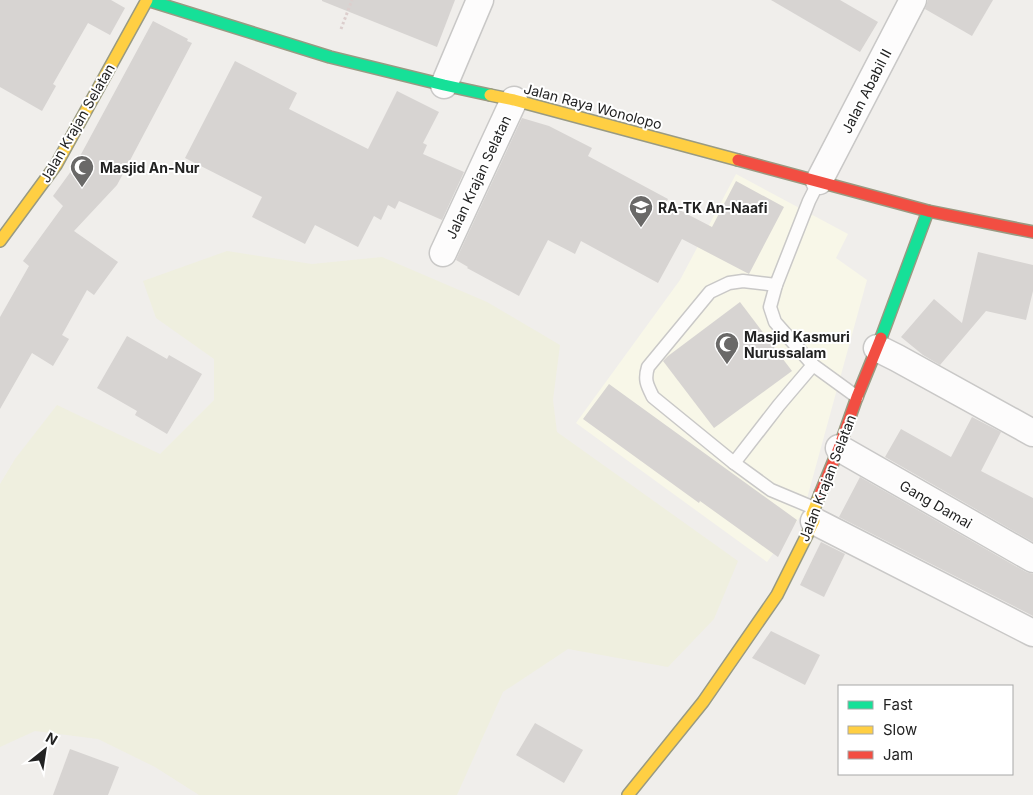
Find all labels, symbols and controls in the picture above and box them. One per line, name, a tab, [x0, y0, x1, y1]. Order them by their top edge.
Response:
street label: Jalan Ababil II	[837, 46, 895, 136]
street label: Jalan Krajan Selatan	[36, 61, 118, 185]
street label: Jalan Raya Wonolopo	[522, 79, 664, 133]
street label: Jalan Krajan Selatan	[442, 112, 514, 242]
mosque icon: Masjid An-Nur	[69, 154, 95, 188]
place label: Masjid An-Nur	[100, 159, 200, 176]
school or university icon: RA-TK An-Naafi	[628, 194, 654, 228]
place label: RA-TK An-Naafi	[658, 199, 768, 216]
place label: Masjid Kasmuri Nurussalam	[744, 328, 850, 361]
mosque icon: Masjid Kasmuri Nurussalam	[714, 331, 740, 365]
street label: Jalan Krajan Selatan	[795, 412, 859, 544]
street label: Gang Damai	[897, 476, 975, 532]
legend	[838, 685, 1013, 775]
text: Fast	[883, 695, 913, 714]
text: Slow	[883, 720, 917, 739]
north arrow	[20, 725, 70, 775]
text: N	[43, 728, 61, 748]
text: Jam	[883, 745, 913, 764]

